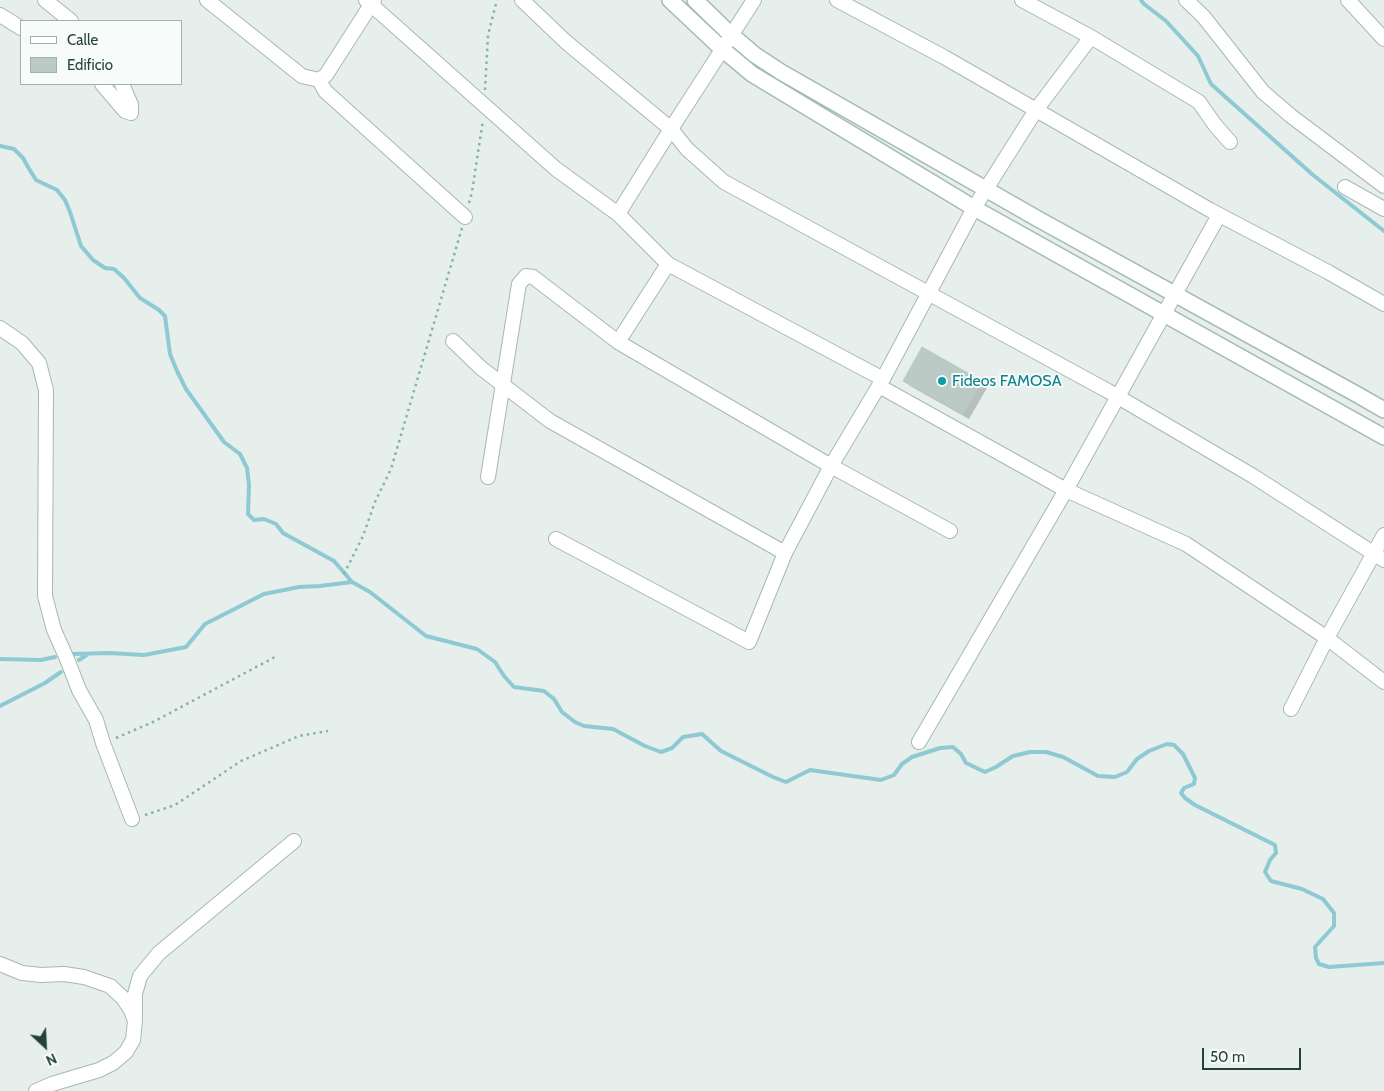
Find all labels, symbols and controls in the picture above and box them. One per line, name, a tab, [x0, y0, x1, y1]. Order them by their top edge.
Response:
legend	[20, 20, 182, 85]
text: Calle	[67, 31, 98, 49]
text: Edificio	[67, 56, 113, 74]
place label: Fideos FAMOSA	[952, 371, 1062, 391]
marker: Fideos FAMOSA	[936, 375, 948, 387]
north arrow	[20, 1021, 70, 1071]
scale bar	[1204, 1038, 1303, 1070]
text: 50 m	[1210, 1048, 1245, 1066]
text: N	[43, 1049, 60, 1070]

